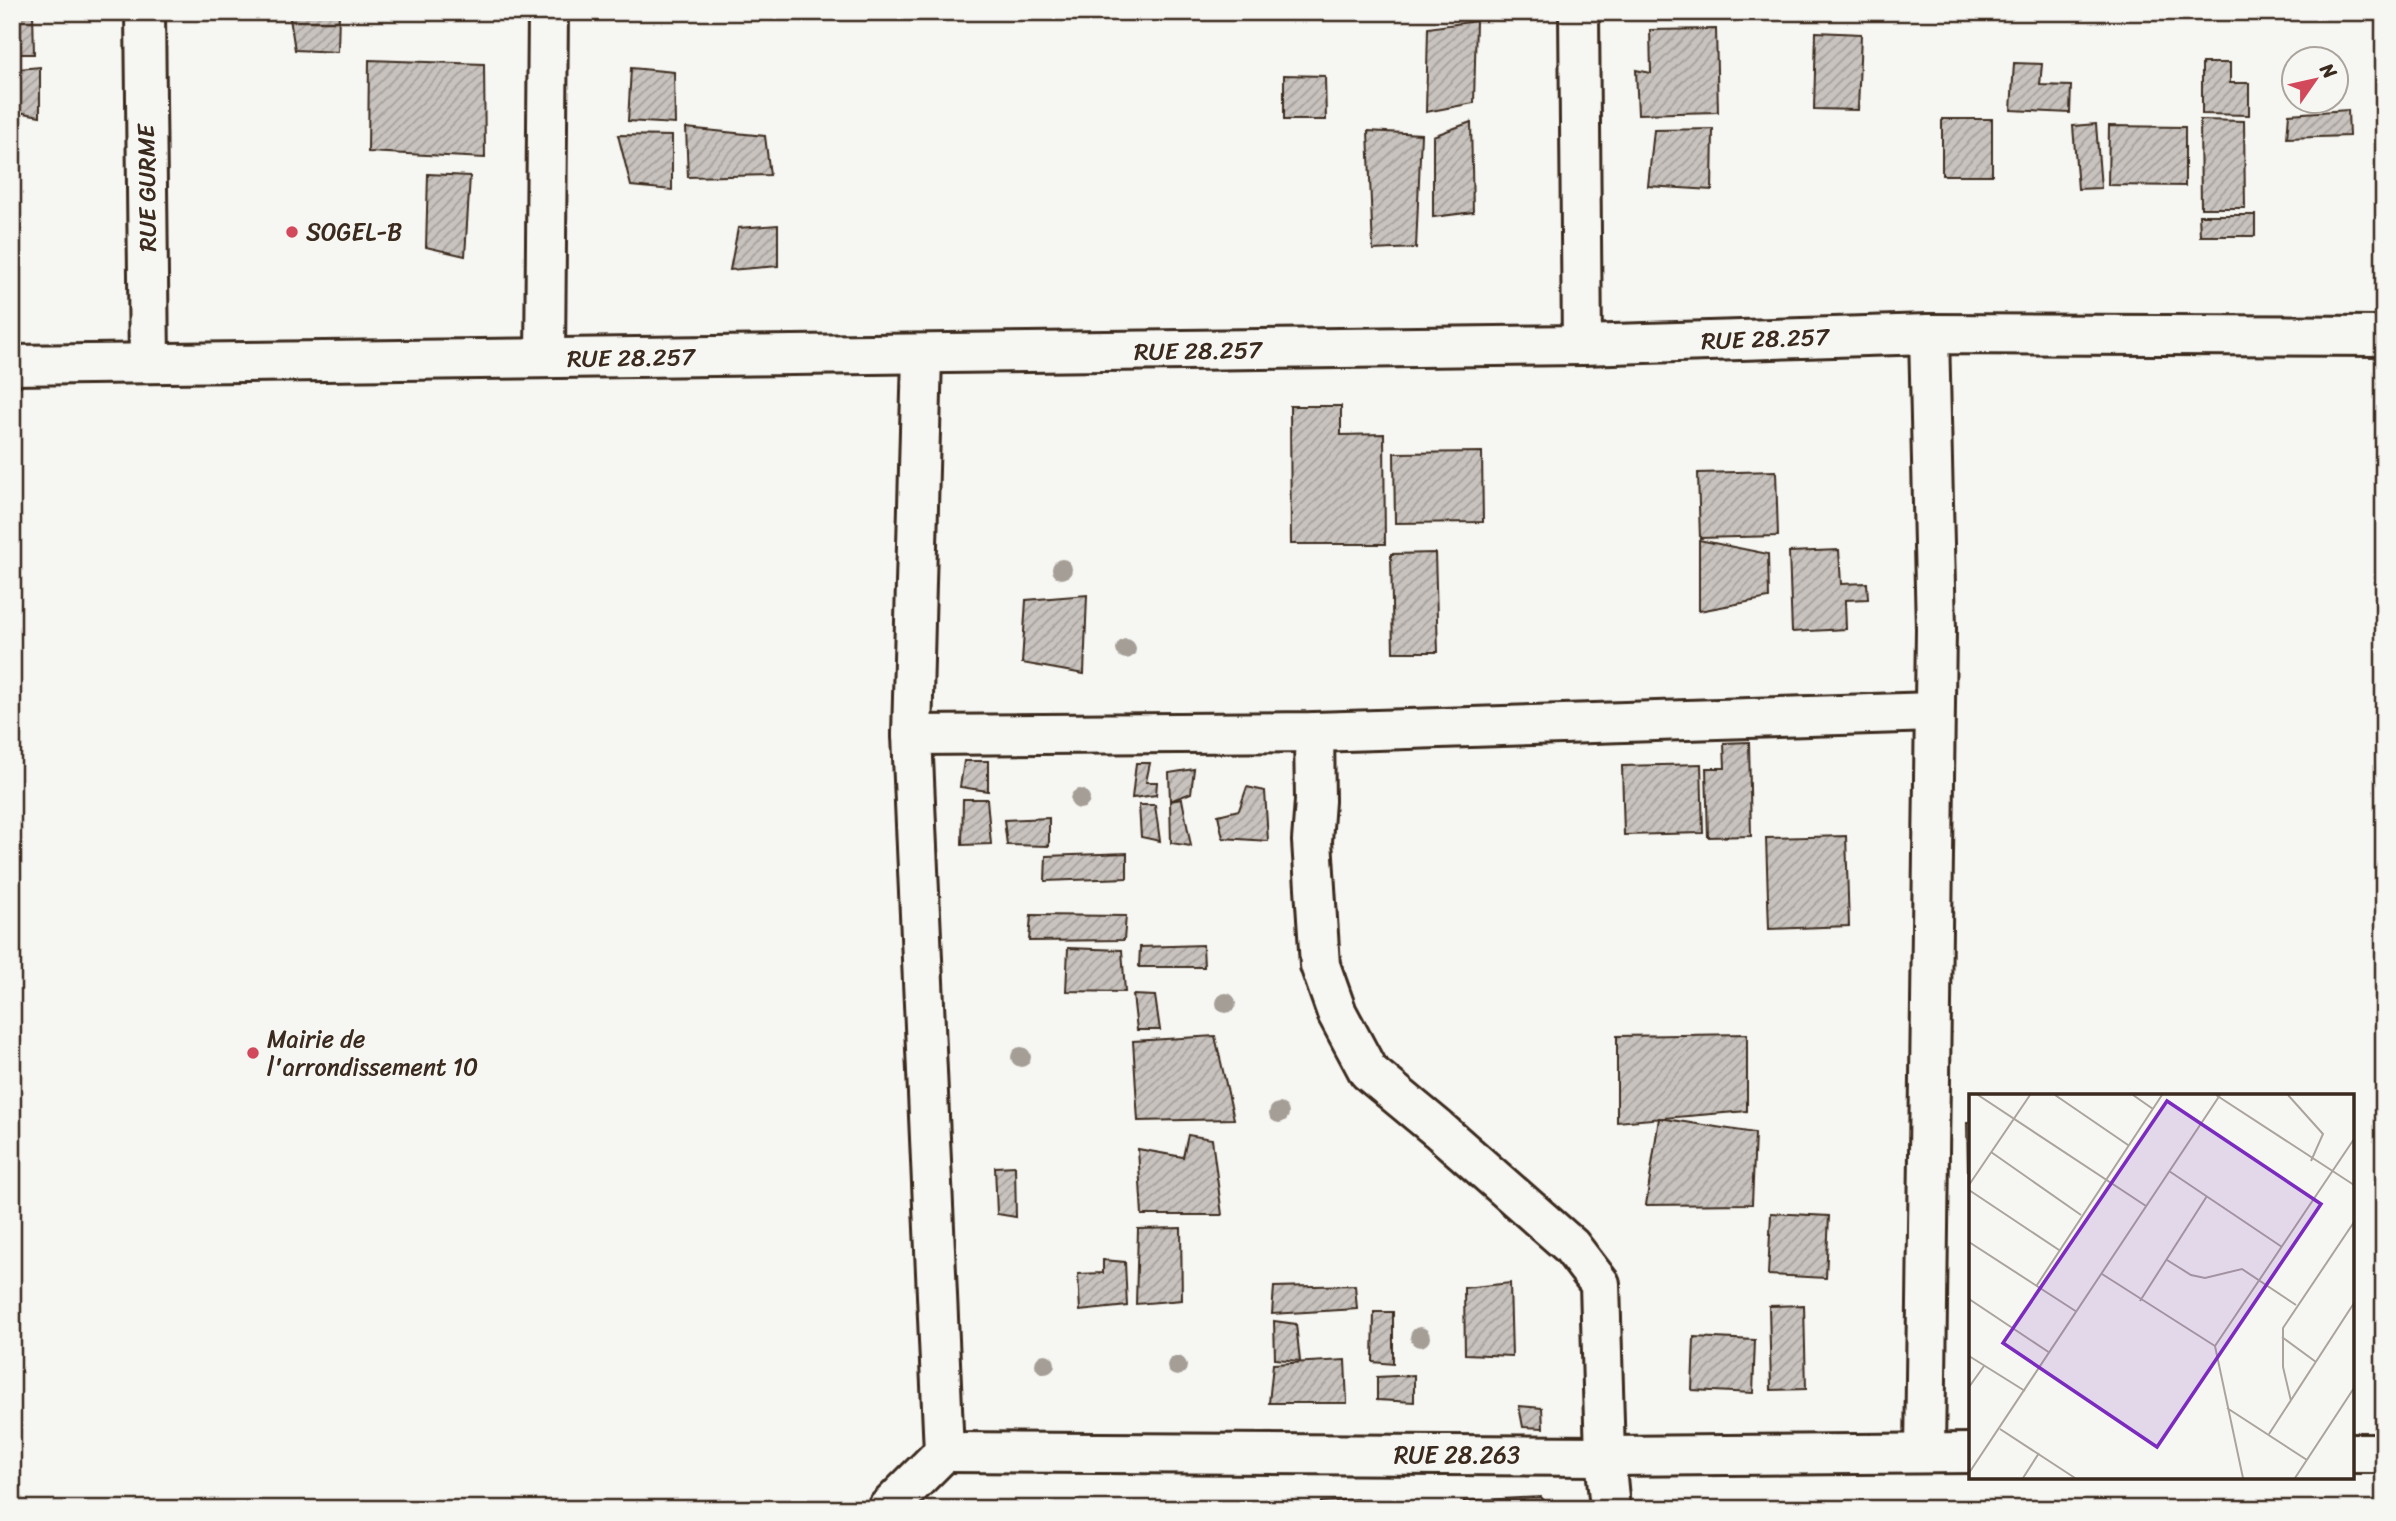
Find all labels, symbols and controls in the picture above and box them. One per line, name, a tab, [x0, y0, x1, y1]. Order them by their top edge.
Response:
north arrow	[2280, 46, 2350, 116]
text: N	[2311, 55, 2347, 86]
street label: RUE GURME	[125, 122, 169, 252]
place label: SOGEL-B	[306, 211, 402, 253]
marker: SOGEL-B	[284, 224, 300, 240]
street label: RUE 28.257	[1700, 316, 1831, 362]
street label: RUE 28.257	[1134, 329, 1264, 373]
street label: RUE 28.257	[567, 336, 697, 380]
place label: Mairie de l'arrondissement 10	[267, 1018, 478, 1088]
marker: Mairie de l'arrondissement 10	[245, 1045, 261, 1061]
inset map	[1969, 1094, 2354, 1479]
street label: RUE 28.263	[1394, 1434, 1520, 1476]

